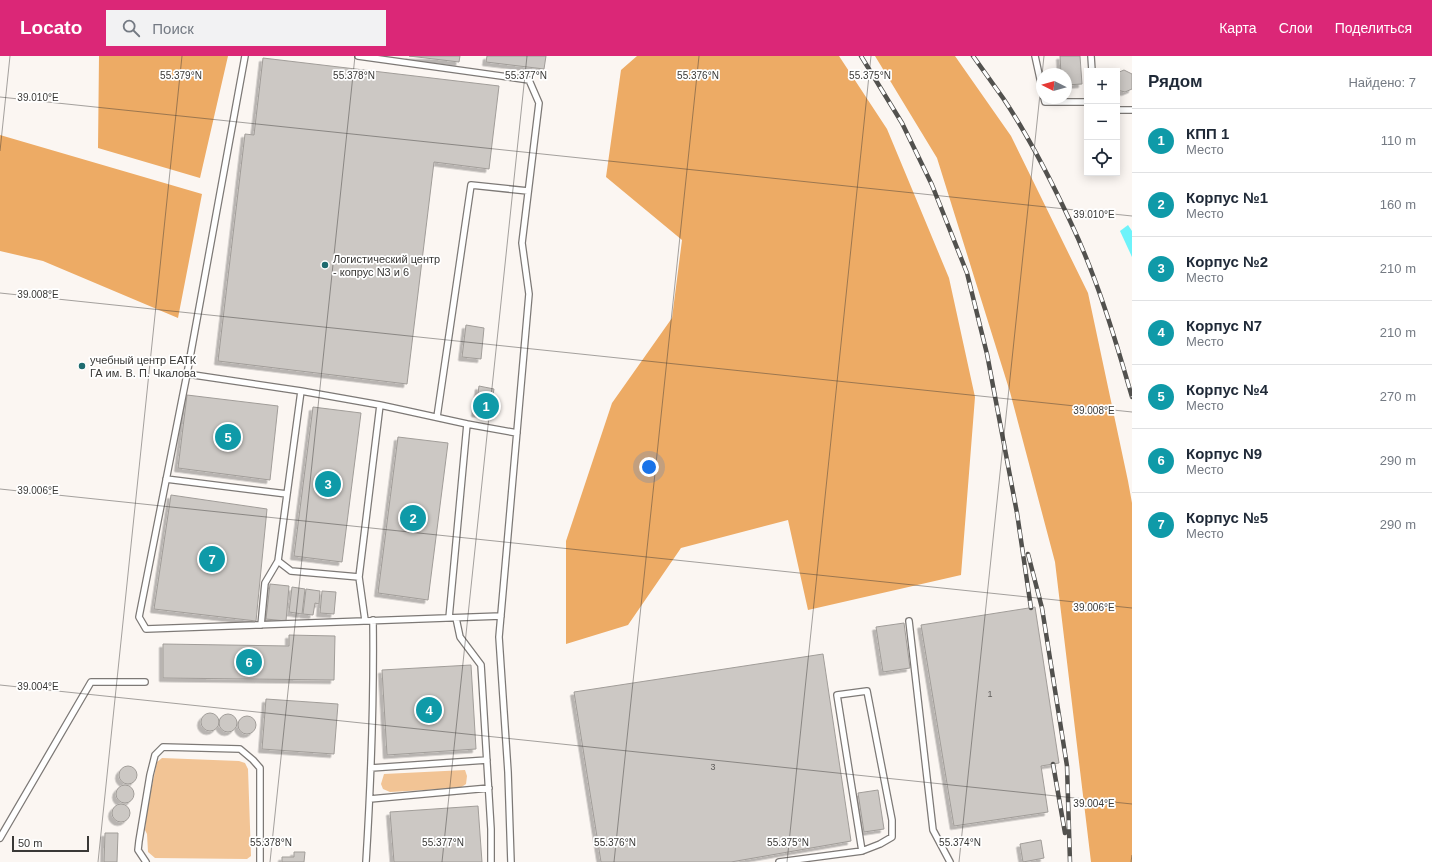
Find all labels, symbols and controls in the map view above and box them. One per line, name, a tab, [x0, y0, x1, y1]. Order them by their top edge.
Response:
search box	[106, 10, 386, 46]
text: Locato	[20, 17, 82, 38]
icon: search	[120, 17, 142, 39]
text: Поиск	[152, 20, 194, 37]
text: Карта	[1219, 20, 1257, 36]
text: Слои	[1279, 20, 1313, 36]
text: Поделиться	[1335, 20, 1412, 36]
north arrow	[1036, 68, 1072, 104]
map controls	[1084, 68, 1120, 176]
button: +	[1084, 68, 1120, 104]
text: 55.379°N	[160, 70, 202, 81]
text: 55.378°N	[333, 70, 375, 81]
text: 55.377°N	[505, 70, 547, 81]
text: 55.376°N	[677, 70, 719, 81]
text: 55.375°N	[849, 70, 891, 81]
text: Рядом	[1148, 72, 1203, 91]
text: Найдено: 7	[1348, 75, 1416, 90]
text: 39.010°E	[17, 92, 59, 103]
button: −	[1084, 104, 1120, 140]
text: КПП 1	[1186, 125, 1229, 142]
text: 1	[1157, 133, 1165, 148]
text: 110 m	[1381, 133, 1416, 148]
button: locate	[1084, 140, 1120, 176]
text: Место	[1186, 142, 1224, 157]
text: Корпус №1	[1186, 189, 1268, 206]
text: 2	[1157, 197, 1165, 212]
text: 160 m	[1380, 197, 1416, 212]
text: Место	[1186, 206, 1224, 221]
text: 39.010°E	[1073, 209, 1115, 220]
place label: Логистический центр - копрус N3 и 6	[333, 253, 440, 278]
text: Корпус №2	[1186, 253, 1268, 270]
marker: Логистический центр - копрус N3 и 6	[320, 260, 330, 270]
text: 3	[1157, 261, 1165, 276]
text: 210 m	[1380, 261, 1416, 276]
text: Место	[1186, 270, 1224, 285]
text: 39.008°E	[17, 289, 59, 300]
text: Корпус N7	[1186, 317, 1262, 334]
text: 4	[1157, 325, 1165, 340]
text: 210 m	[1380, 325, 1416, 340]
text: Место	[1186, 334, 1224, 349]
place label: учебный центр ЕАТК ГА им. В. П. Чкалова	[90, 354, 197, 379]
marker: учебный центр ЕАТК ГА им. В. П. Чкалова	[77, 361, 87, 371]
text: Корпус №4	[1186, 381, 1268, 398]
text: 5	[1157, 389, 1165, 404]
text: 270 m	[1380, 389, 1416, 404]
pin: 1	[473, 391, 499, 421]
text: Место	[1186, 398, 1224, 413]
text: 39.008°E	[1073, 405, 1115, 416]
pin: 5	[215, 422, 241, 452]
text: Корпус N9	[1186, 445, 1262, 462]
text: 6	[1157, 453, 1165, 468]
text: 290 m	[1380, 453, 1416, 468]
your location	[639, 457, 659, 477]
text: Место	[1186, 462, 1224, 477]
pin: 3	[315, 469, 341, 499]
text: 39.006°E	[17, 485, 59, 496]
pin: 2	[400, 503, 426, 533]
text: Корпус №5	[1186, 509, 1268, 526]
text: 7	[1157, 517, 1165, 532]
text: 290 m	[1380, 517, 1416, 532]
text: Место	[1186, 526, 1224, 541]
pin: 7	[199, 544, 225, 574]
text: 39.006°E	[1073, 602, 1115, 613]
pin: 6	[236, 647, 262, 677]
text: 39.004°E	[17, 681, 59, 692]
house number: 1	[987, 689, 993, 699]
pin: 4	[416, 695, 442, 725]
house number: 3	[710, 762, 716, 772]
text: 39.004°E	[1073, 798, 1115, 809]
scale bar	[12, 834, 89, 853]
text: 50 m	[18, 837, 42, 849]
text: 55.378°N	[250, 837, 292, 848]
text: 55.377°N	[422, 837, 464, 848]
text: 55.376°N	[594, 837, 636, 848]
text: 55.375°N	[767, 837, 809, 848]
text: 55.374°N	[939, 837, 981, 848]

